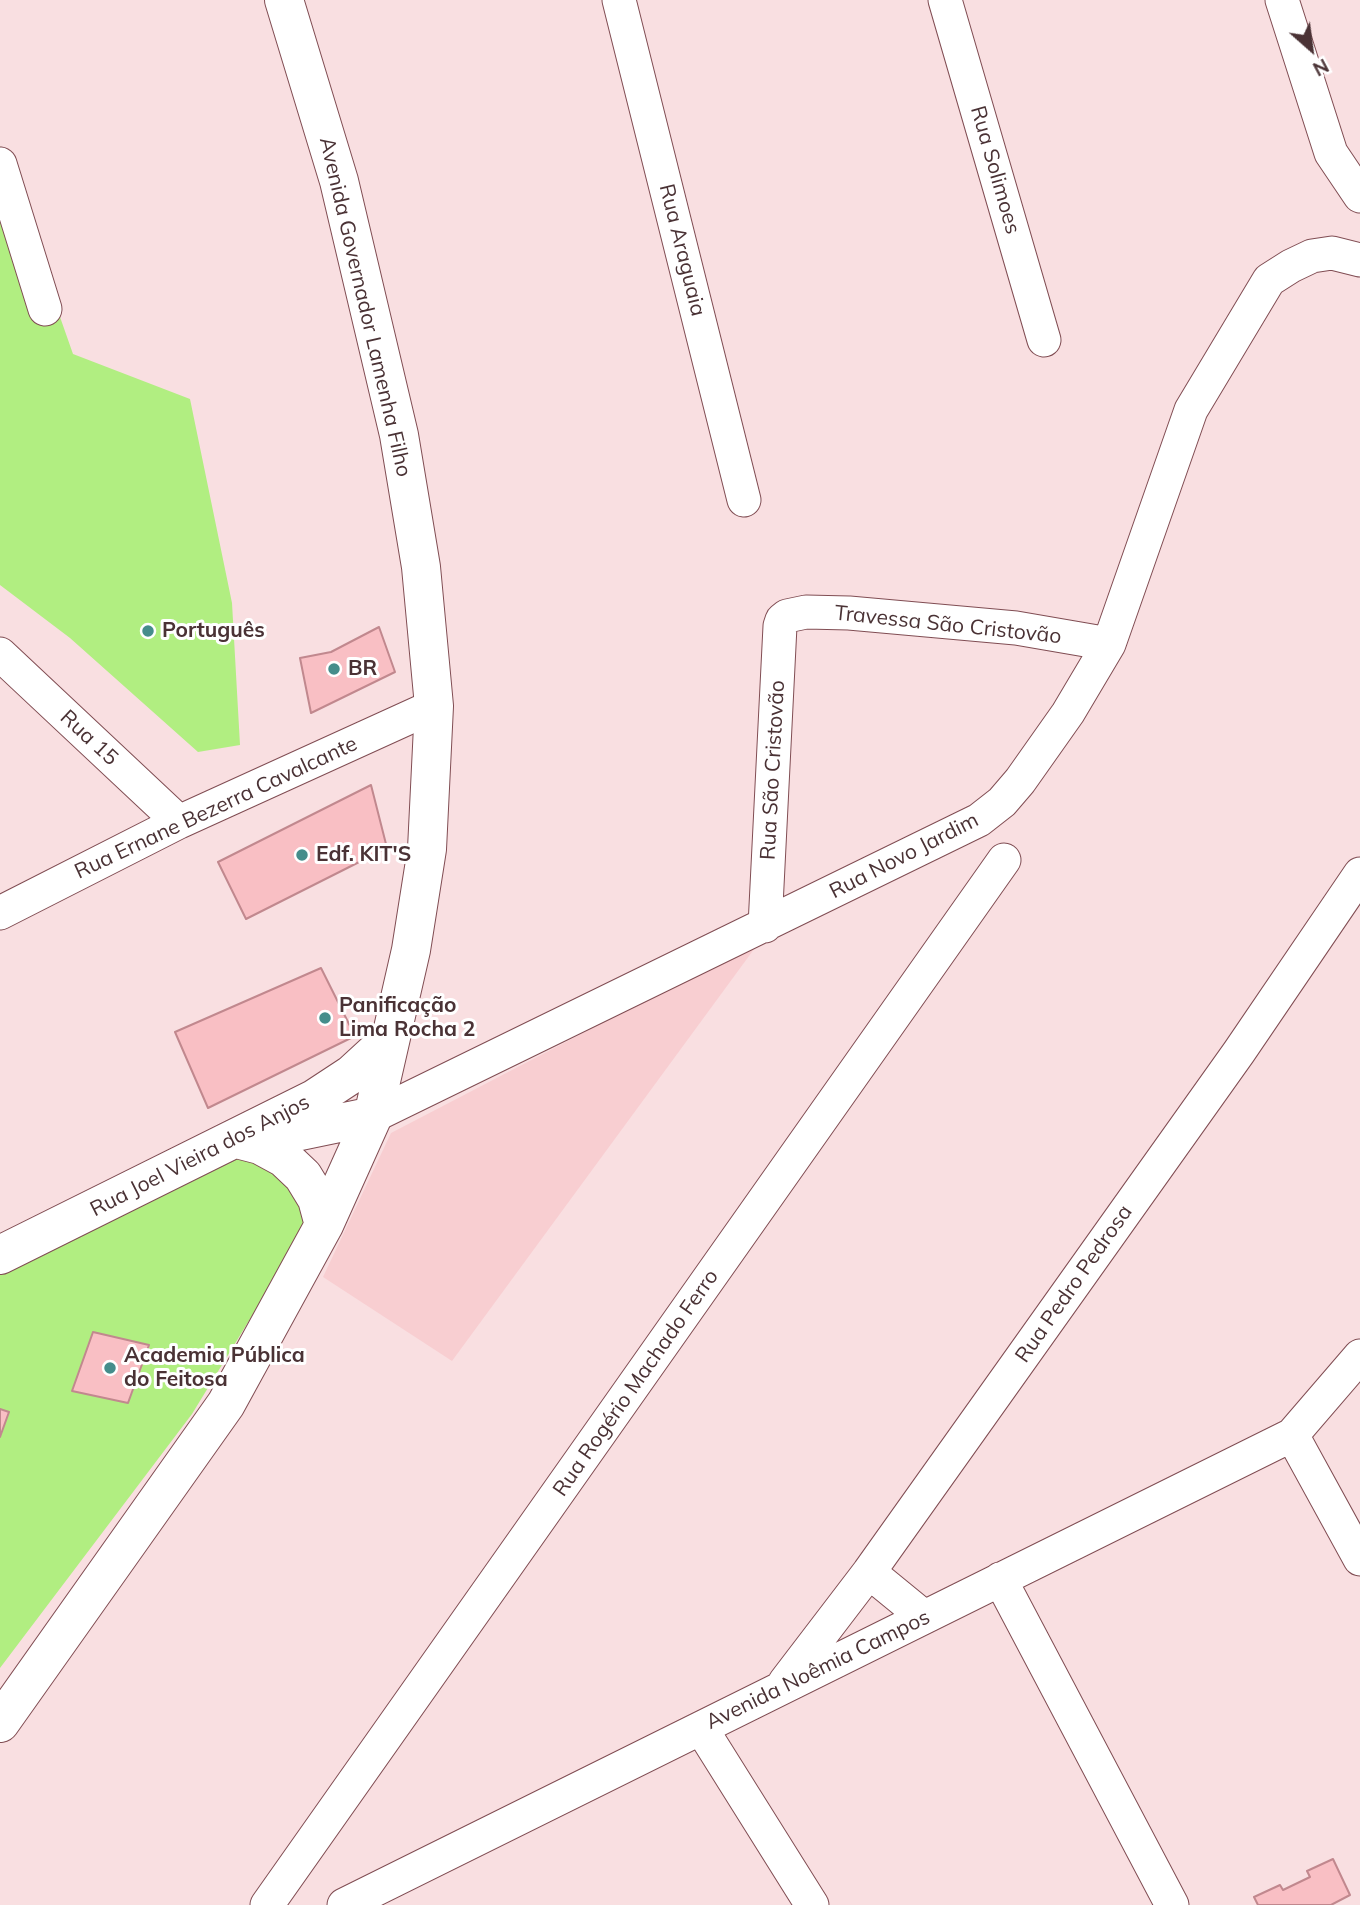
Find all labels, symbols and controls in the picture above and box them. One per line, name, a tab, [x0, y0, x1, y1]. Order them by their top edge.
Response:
north arrow	[1276, 14, 1346, 84]
text: N	[1309, 54, 1333, 82]
street label: Rua Solimoes	[965, 103, 1025, 237]
street label: Avenida Governador Lamenha Filho	[314, 135, 416, 479]
street label: Rua Araguaia	[653, 181, 711, 319]
street label: Travessa São Cristovão	[833, 601, 1063, 649]
place label: Português	[162, 618, 265, 644]
marker: Português	[140, 623, 156, 639]
place label: BR	[348, 656, 377, 682]
marker: BR	[326, 661, 342, 677]
street label: Rua São Cristovão	[756, 679, 790, 861]
street label: Rua 15	[55, 705, 123, 771]
street label: Rua Ernane Bezerra Cavalcante	[71, 731, 361, 885]
street label: Rua Novo Jardim	[825, 808, 983, 904]
place label: Edf. KIT'S	[316, 842, 411, 868]
marker: Edf. KIT'S	[294, 847, 310, 863]
place label: Panificação Lima Rocha 2	[339, 993, 475, 1043]
marker: Panificação Lima Rocha 2	[317, 1010, 333, 1026]
street label: Rua Joel Vieira dos Anjos	[86, 1090, 314, 1222]
street label: Rua Pedro Pedrosa	[1010, 1200, 1138, 1368]
street label: Rua Rogério Machado Ferro	[548, 1265, 724, 1501]
place label: Academia Pública do Feitosa	[124, 1343, 305, 1393]
marker: Academia Pública do Feitosa	[102, 1360, 118, 1376]
street label: Avenida Noêmia Campos	[702, 1605, 934, 1735]

